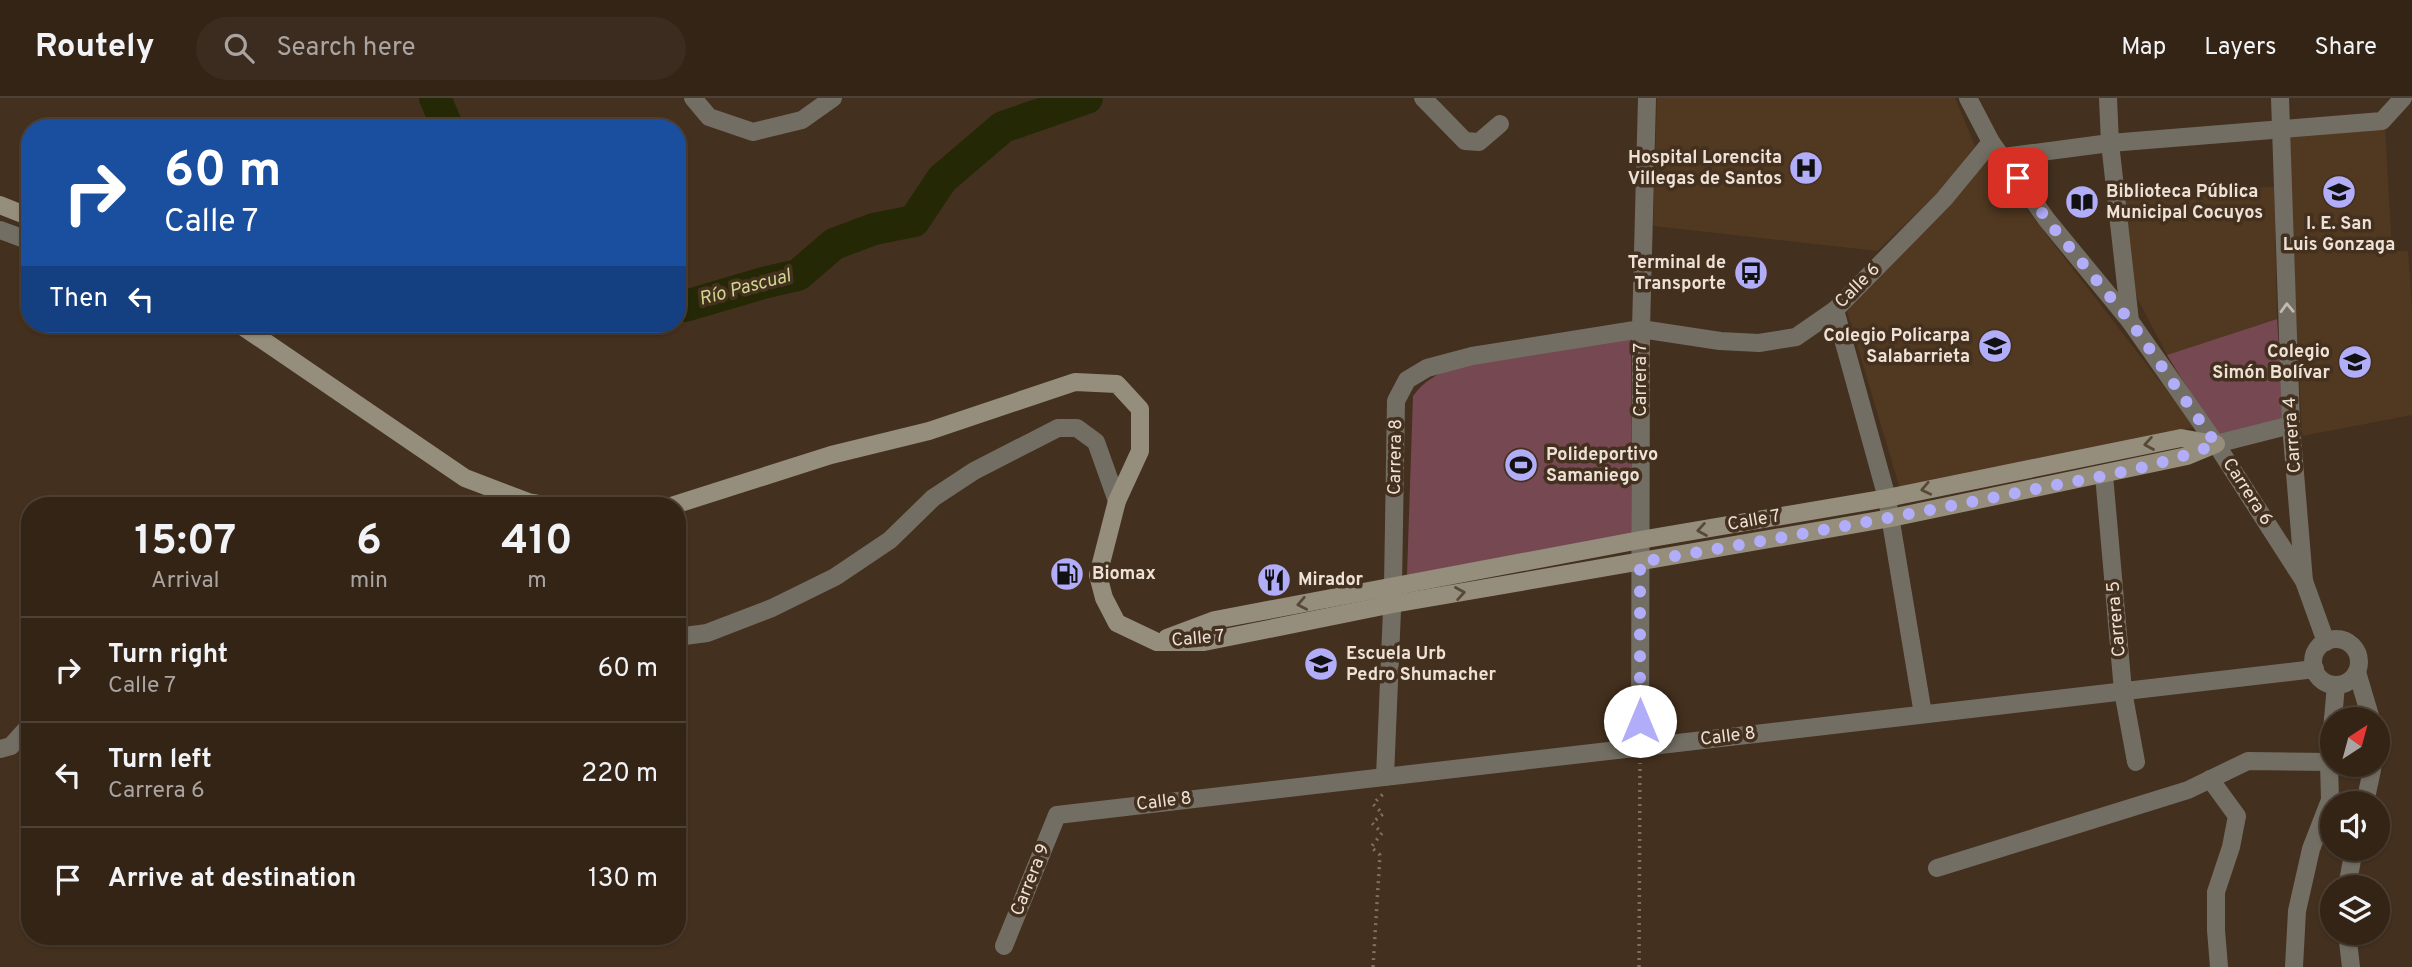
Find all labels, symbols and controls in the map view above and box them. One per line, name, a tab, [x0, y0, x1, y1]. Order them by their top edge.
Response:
search box	[196, 17, 686, 80]
text: Routely	[35, 27, 154, 69]
icon: search	[220, 29, 258, 67]
text: Search here	[276, 32, 415, 65]
text: Map	[2121, 33, 2166, 63]
text: Layers	[2204, 33, 2276, 63]
text: Share	[2314, 33, 2377, 63]
text: 60 m	[164, 142, 282, 204]
icon: right	[49, 147, 140, 238]
place label: Hospital Lorencita Villegas de Santos	[1628, 147, 1782, 191]
pin	[1988, 148, 2048, 208]
hospital icon: Hospital Lorencita Villegas de Santos	[1787, 149, 1825, 187]
icon: arrive	[1999, 159, 2037, 197]
school or university icon: I. E. San Luis Gonzaga	[2320, 173, 2358, 211]
place label: Biblioteca Pública Municipal Cocuyos	[2106, 181, 2263, 225]
library icon: Biblioteca Pública Municipal Cocuyos	[2063, 183, 2101, 221]
text: Calle 7	[164, 203, 258, 243]
place label: I. E. San Luis Gonzaga	[2283, 213, 2395, 257]
place label: Terminal de Transporte	[1628, 252, 1726, 296]
bus stop icon: Terminal de Transporte	[1732, 254, 1770, 292]
street label: Calle 6	[1830, 258, 1886, 314]
water label: Río Pascual	[696, 264, 795, 312]
icon: left	[122, 280, 160, 318]
text: Then	[49, 283, 108, 316]
one-way arrow	[2280, 302, 2295, 313]
place label: Colegio Policarpa Salabarrieta	[1823, 325, 1970, 369]
school or university icon: Colegio Policarpa Salabarrieta	[1976, 327, 2014, 365]
place label: Colegio Simón Bolívar	[2212, 341, 2330, 385]
street label: Carrera 7	[1630, 343, 1653, 417]
school or university icon: Colegio Simón Bolívar	[2336, 343, 2374, 381]
street label: Carrera 4	[2279, 396, 2307, 474]
street label: Carrera 8	[1384, 419, 1408, 495]
one-way arrow	[2143, 436, 2155, 451]
place label: Polideportivo Samaniego	[1546, 444, 1658, 488]
sports icon: Polideportivo Samaniego	[1502, 446, 1540, 484]
street label: Carrera 6	[2217, 454, 2277, 530]
one-way arrow	[1920, 481, 1932, 496]
street label: Calle 7	[1726, 505, 1782, 537]
text: 15:07	[134, 516, 236, 569]
text: 6	[356, 516, 382, 569]
text: 410	[501, 516, 573, 569]
one-way arrow	[1696, 522, 1708, 537]
fuel station icon: Biomax	[1048, 555, 1086, 593]
restaurant icon: Mirador	[1255, 561, 1293, 599]
place label: Biomax	[1092, 563, 1156, 586]
text: Arrival	[151, 567, 220, 596]
text: min	[350, 567, 388, 596]
text: m	[527, 567, 547, 596]
place label: Mirador	[1298, 569, 1363, 592]
street label: Carrera 5	[2102, 580, 2132, 658]
one-way arrow	[1454, 586, 1466, 601]
one-way arrow	[1296, 595, 1308, 610]
street label: Calle 7	[1171, 625, 1225, 653]
text: Turn right	[108, 639, 228, 672]
place label: Escuela Urb Pedro Shumacher	[1346, 643, 1497, 687]
school or university icon: Escuela Urb Pedro Shumacher	[1302, 645, 1340, 683]
icon: right	[49, 651, 87, 689]
text: 60 m	[598, 653, 658, 686]
text: Calle 7	[108, 672, 176, 701]
position arrow	[1603, 684, 1677, 758]
north arrow	[2320, 707, 2390, 777]
map controls	[2320, 707, 2390, 945]
street label: Calle 8	[1699, 722, 1757, 752]
text: Turn left	[108, 744, 212, 777]
icon: left	[49, 756, 87, 794]
text: 220 m	[581, 758, 658, 791]
text: Carrera 6	[108, 777, 205, 806]
street label: Calle 8	[1135, 787, 1193, 817]
button: sound	[2320, 791, 2390, 861]
street label: Carrera 9	[1006, 841, 1056, 919]
icon: arrive	[49, 861, 87, 899]
text: Arrive at destination	[108, 863, 356, 896]
text: 130 m	[588, 863, 658, 896]
button: layers	[2320, 875, 2390, 945]

